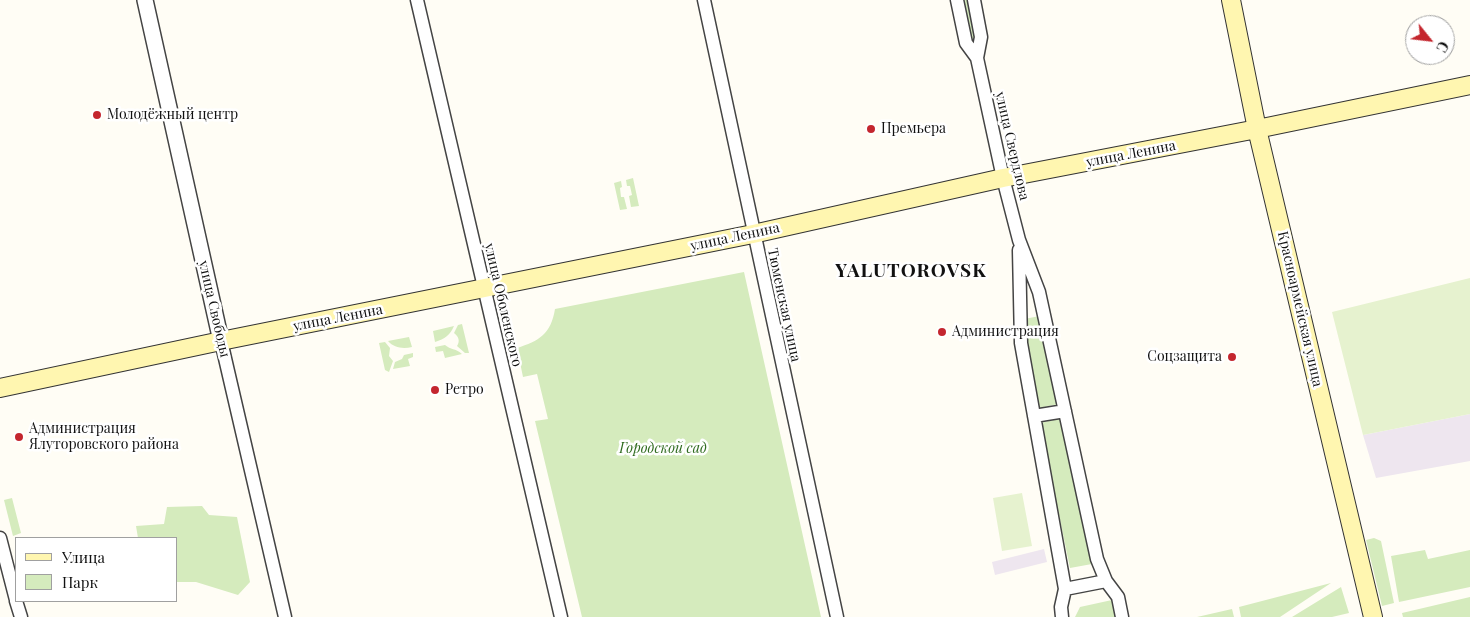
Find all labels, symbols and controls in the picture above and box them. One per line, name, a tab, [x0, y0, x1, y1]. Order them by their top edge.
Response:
north arrow	[1405, 15, 1455, 65]
text: С	[1432, 38, 1453, 56]
street label: улица Свердлова	[991, 90, 1033, 202]
place label: Молодёжный центр	[107, 107, 238, 123]
marker: Молодёжный центр	[91, 109, 103, 121]
place label: Премьера	[881, 121, 946, 137]
marker: Премьера	[865, 123, 877, 135]
street label: улица Ленина	[1085, 137, 1177, 171]
street label: улица Ленина	[689, 219, 781, 255]
street label: Красноармейская улица	[1274, 230, 1326, 388]
street label: улица Оболенского	[481, 242, 525, 368]
street label: Тюменская улица	[764, 247, 804, 363]
street label: улица Свободы	[195, 259, 233, 359]
district label: YALUTOROVSK	[834, 260, 988, 282]
street label: улица Ленина	[292, 301, 384, 335]
place label: Администрация	[952, 324, 1059, 340]
marker: Администрация	[936, 326, 948, 338]
place label: Соцзащита	[1147, 349, 1222, 365]
marker: Соцзащита	[1226, 351, 1238, 363]
place label: Ретро	[445, 382, 484, 398]
marker: Ретро	[429, 384, 441, 396]
place label: Администрация Ялуторовского района	[29, 421, 179, 454]
marker: Администрация Ялуторовского района	[13, 431, 25, 443]
park label: Городской сад	[619, 441, 707, 457]
legend	[15, 537, 178, 602]
text: Улица	[62, 547, 105, 567]
text: Парк	[62, 572, 98, 592]

